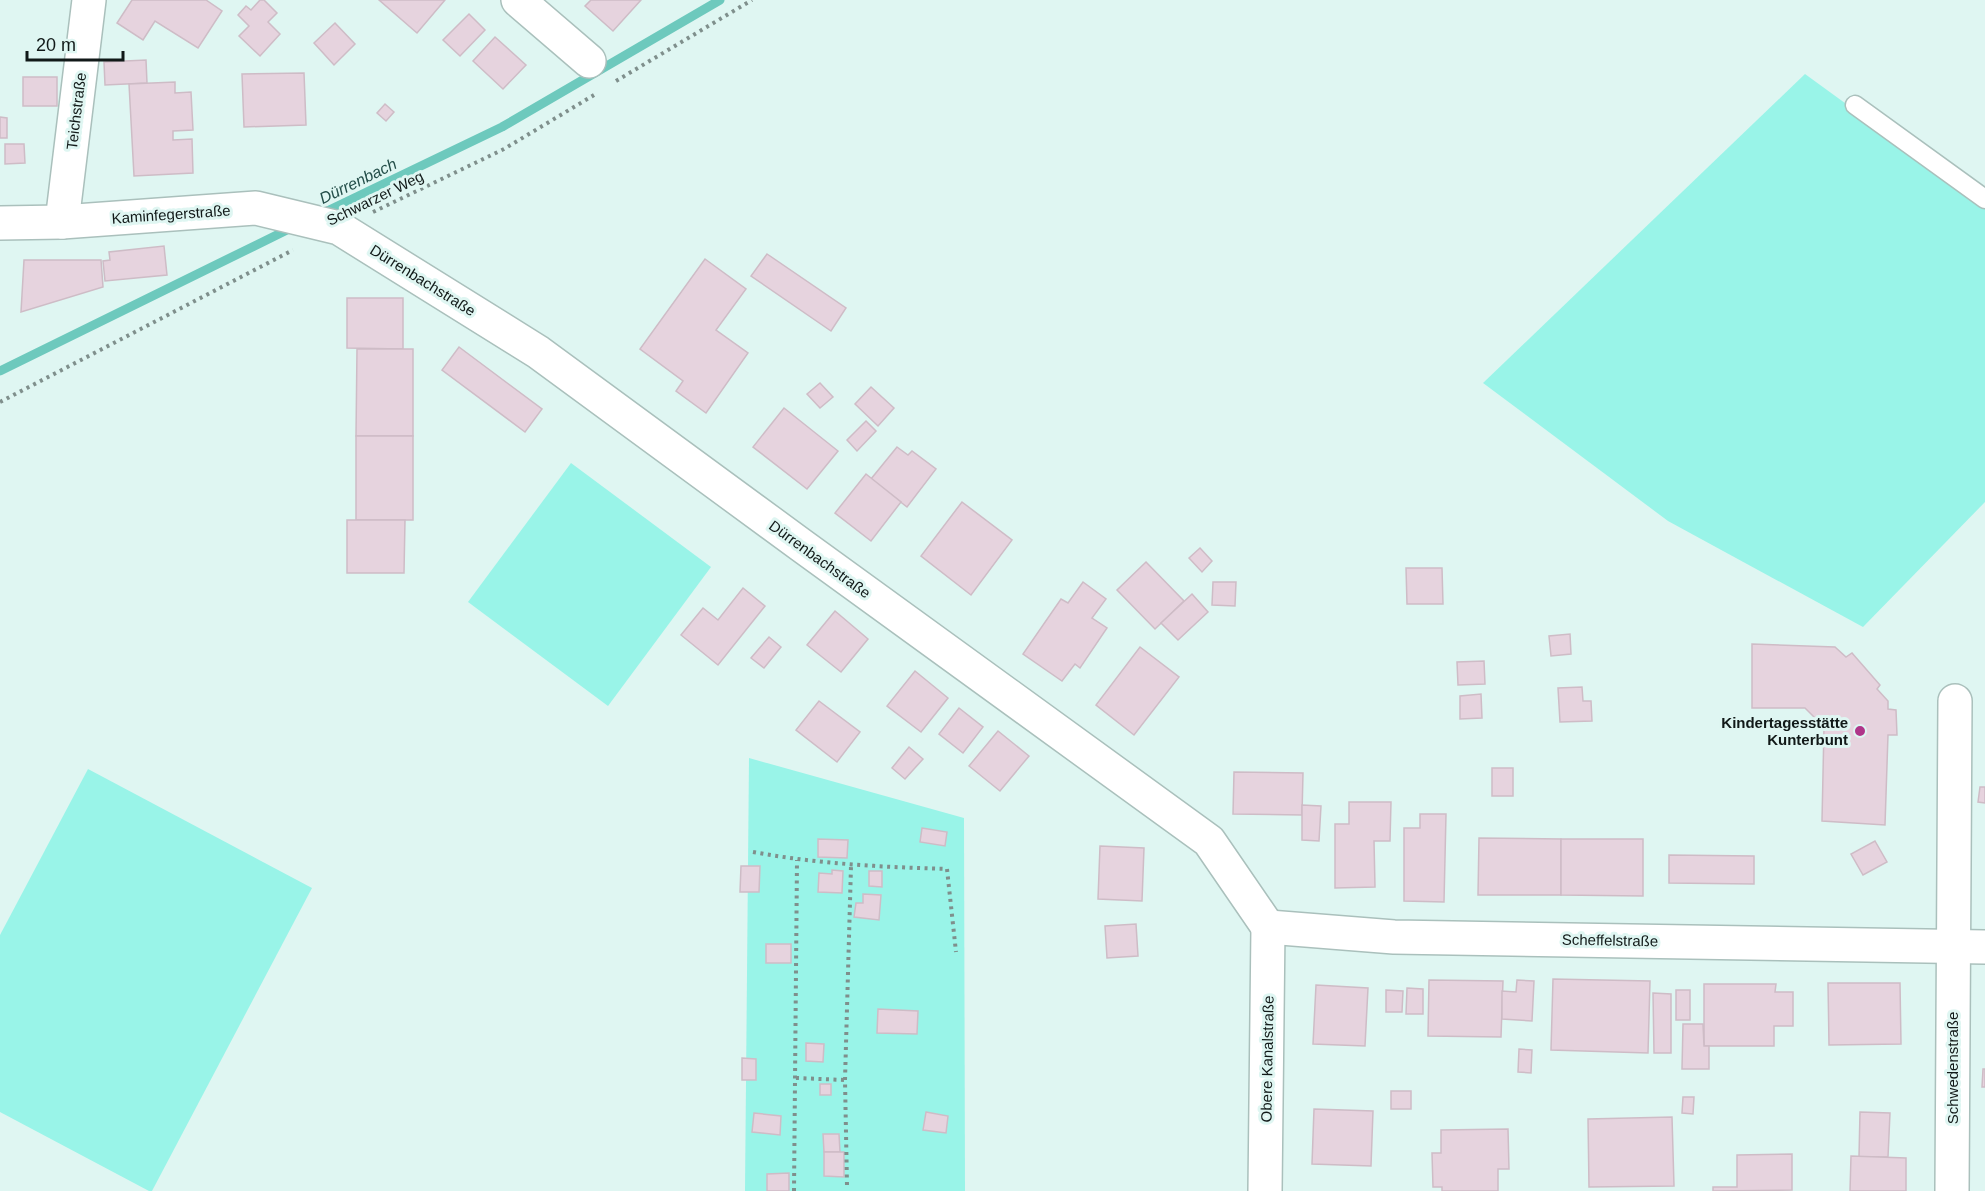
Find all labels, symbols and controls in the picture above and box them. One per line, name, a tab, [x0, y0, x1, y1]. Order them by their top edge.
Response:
scale bar	[27, 24, 123, 62]
text: 20 m	[36, 35, 76, 55]
street label: Teichstraße	[63, 71, 89, 151]
water label: Dürrenbach	[317, 155, 399, 207]
street label: Schwarzer Weg	[324, 167, 426, 229]
street label: Kaminfegerstraße	[111, 201, 231, 227]
street label: Dürrenbachstraße	[367, 241, 479, 319]
street label: Dürrenbachstraße	[766, 517, 874, 601]
place label: Kindertagesstätte Kunterbunt	[1721, 714, 1848, 748]
marker: Kindertagesstätte Kunterbunt	[1853, 724, 1867, 738]
street label: Scheffelstraße	[1562, 931, 1658, 949]
street label: Obere Kanalstraße	[1257, 995, 1277, 1123]
street label: Schwedenstraße	[1944, 1012, 1961, 1124]

